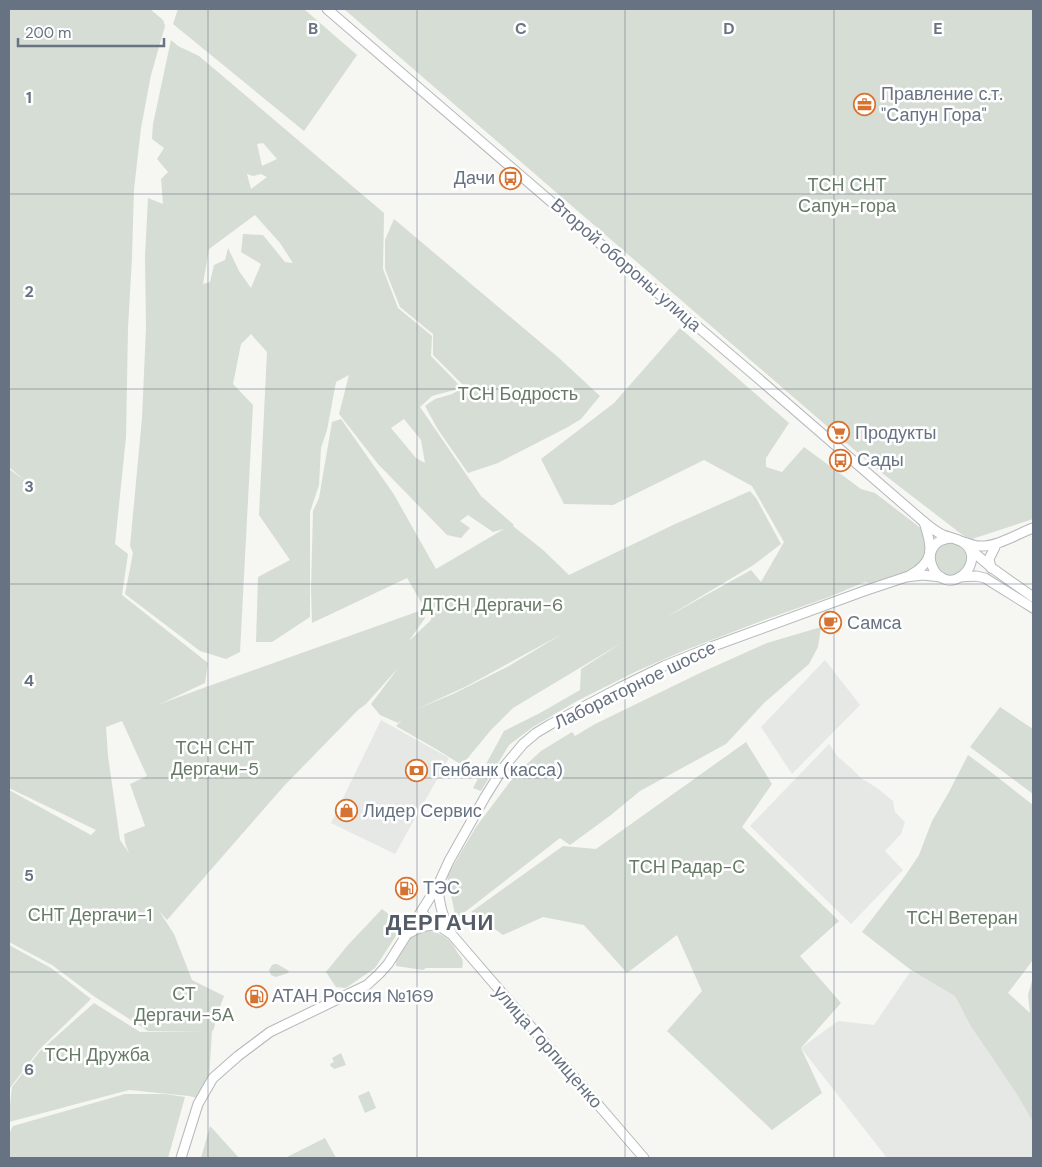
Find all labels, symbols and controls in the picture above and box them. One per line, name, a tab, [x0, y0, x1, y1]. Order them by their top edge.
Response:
scale bar	[18, 15, 164, 47]
text: B	[308, 18, 318, 39]
text: C	[515, 18, 527, 39]
text: D	[723, 18, 735, 39]
text: E	[933, 18, 943, 39]
text: 200 m	[25, 23, 71, 43]
place label: Правление с.т. "Сапун Гора"	[881, 82, 1003, 127]
text: 1	[26, 87, 32, 108]
office icon: Правление с.т. "Сапун Гора"	[853, 92, 877, 116]
place label: Дачи	[454, 166, 495, 190]
bus stop icon: Дачи	[499, 166, 523, 190]
park label: ТСН СНТ Сапун-гора	[798, 173, 897, 218]
street label: Второй обороны улица	[546, 193, 707, 338]
text: 2	[24, 281, 34, 302]
park label: ТСН Бодрость	[458, 382, 578, 406]
supermarket icon: Продукты	[827, 421, 851, 445]
place label: Продукты	[855, 421, 936, 445]
bus stop icon: Сады	[829, 448, 853, 472]
place label: Сады	[857, 448, 904, 472]
text: 3	[24, 476, 34, 497]
park label: ДТСН Дергачи-6	[421, 593, 563, 617]
cafe icon: Самса	[819, 611, 843, 635]
place label: Самса	[847, 611, 903, 635]
street label: Лабораторное шоссе	[550, 635, 720, 735]
text: 4	[24, 670, 34, 691]
park label: ТСН СНТ Дергачи-5	[171, 736, 259, 781]
bank icon: Генбанк (касса)	[404, 758, 428, 782]
place label: Генбанк (касса)	[432, 758, 563, 782]
shop icon: Лидер Сервис	[335, 799, 359, 823]
place label: Лидер Сервис	[363, 799, 482, 823]
park label: ТСН Радар-С	[629, 855, 745, 879]
text: 5	[24, 865, 34, 886]
fuel station icon: ТЭС	[395, 876, 419, 900]
place label: ТЭС	[423, 876, 460, 900]
park label: СНТ Дергачи-1	[28, 903, 152, 927]
park label: ТСН Ветеран	[906, 906, 1018, 930]
district label: ДЕРГАЧИ	[386, 908, 494, 937]
street label: улица Горпищенко	[488, 981, 608, 1113]
park label: СТ Дергачи-5А	[134, 982, 234, 1027]
fuel station icon: АТАН Россия №169	[244, 984, 268, 1008]
place label: АТАН Россия №169	[272, 984, 434, 1008]
park label: ТСН Дружба	[44, 1043, 151, 1067]
text: 6	[24, 1059, 34, 1080]

